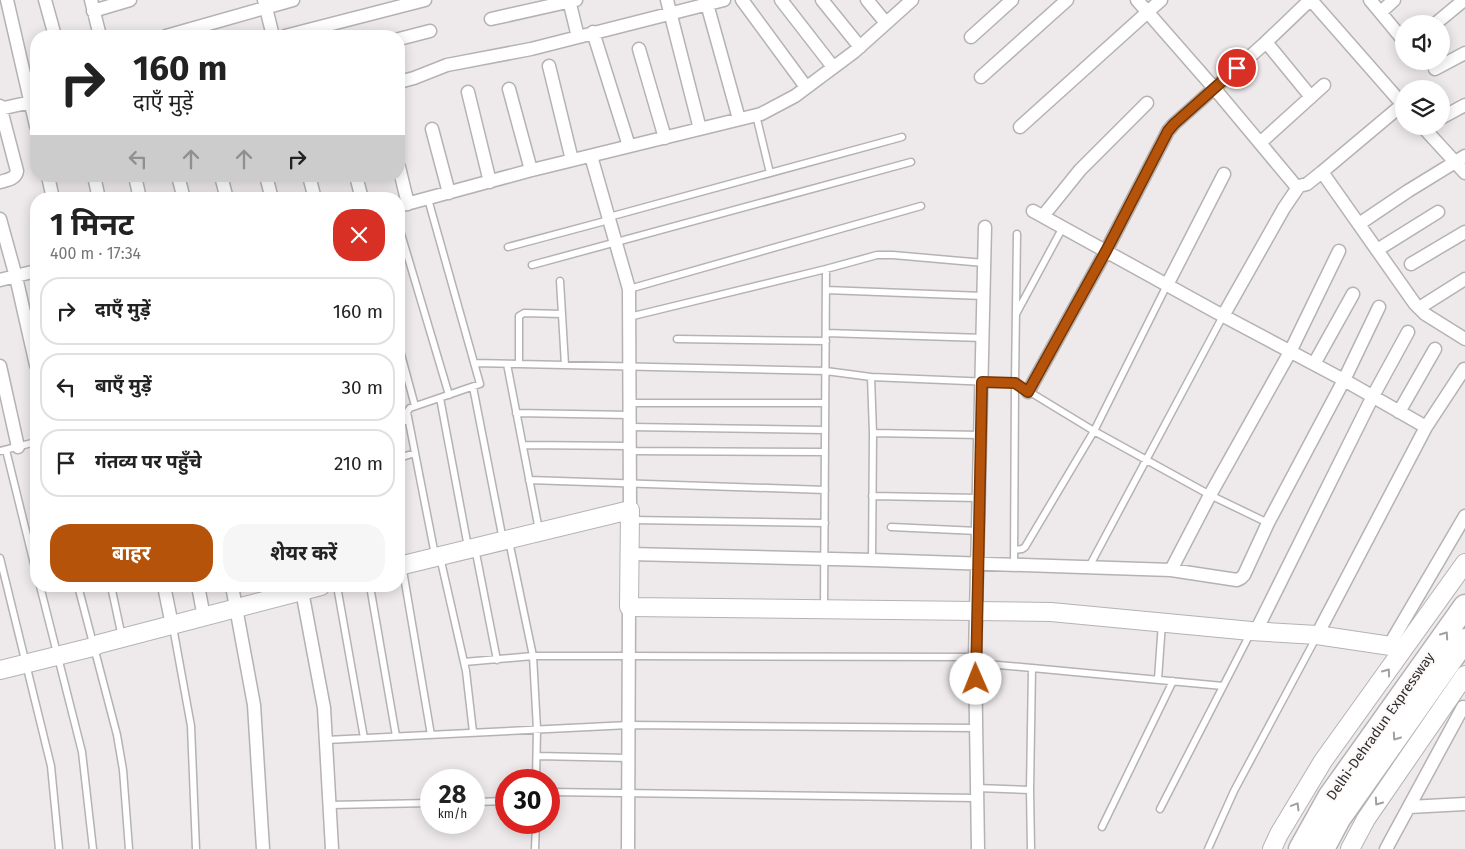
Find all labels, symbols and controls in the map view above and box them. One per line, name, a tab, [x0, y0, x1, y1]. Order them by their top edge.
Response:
map controls	[1395, 15, 1450, 135]
button: sound	[1395, 15, 1450, 70]
text: 160 m	[133, 47, 227, 89]
pin	[1216, 47, 1258, 89]
icon: right	[50, 50, 115, 115]
icon: arrive	[1223, 54, 1251, 82]
button: layers	[1395, 80, 1450, 135]
text: दाएँ मुड़ें	[133, 89, 193, 116]
icon: left	[124, 145, 152, 173]
icon: ahead	[177, 145, 205, 173]
icon: ahead	[230, 145, 258, 173]
icon: right	[283, 145, 311, 173]
text: 1 मिनट	[50, 207, 134, 243]
button: close	[333, 209, 385, 261]
text: 400 m · 17:34	[50, 244, 141, 263]
icon: right	[52, 297, 80, 325]
text: दाएँ मुड़ें	[95, 298, 151, 321]
text: 160 m	[333, 300, 383, 323]
icon: left	[52, 373, 80, 401]
text: बाएँ मुड़ें	[95, 374, 152, 397]
text: 30 m	[342, 376, 383, 399]
icon: arrive	[52, 449, 80, 477]
text: गंतव्य पर पहुँचे	[95, 450, 202, 473]
text: 210 m	[334, 452, 383, 475]
button: बाहर	[50, 524, 213, 582]
button: शेयर करें	[223, 524, 385, 582]
one-way arrow	[1439, 631, 1448, 640]
street label: Delhi-Dehradun Expressway	[1323, 649, 1438, 803]
position arrow	[949, 652, 1001, 704]
one-way arrow	[1381, 668, 1390, 678]
one-way arrow	[1393, 731, 1402, 741]
speed limit sign: 30	[495, 769, 560, 834]
text: 28	[439, 780, 466, 810]
one-way arrow	[1375, 796, 1384, 806]
one-way arrow	[1289, 803, 1299, 812]
text: km/h	[438, 807, 467, 821]

